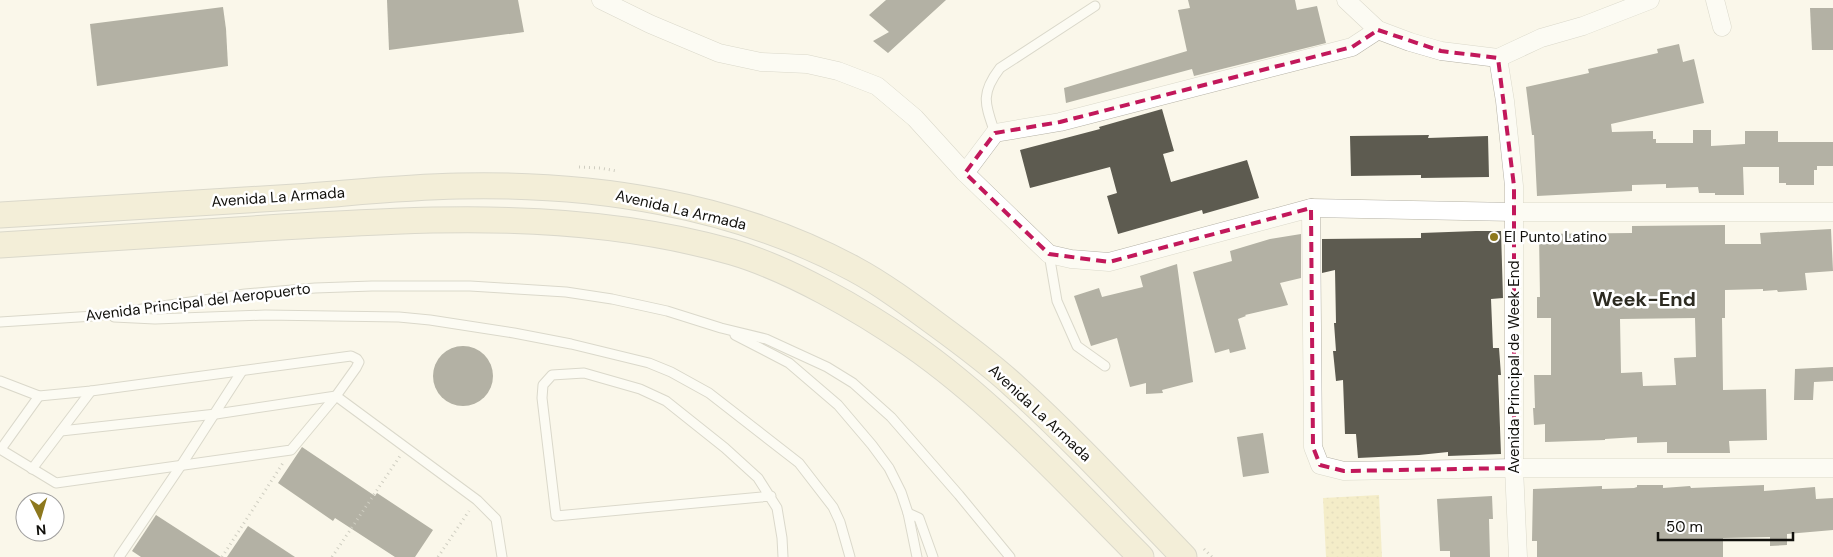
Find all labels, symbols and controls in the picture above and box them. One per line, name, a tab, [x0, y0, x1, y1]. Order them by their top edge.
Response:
street label: Avenida La Armada	[211, 182, 345, 212]
street label: Avenida La Armada	[614, 185, 748, 235]
place label: El Punto Latino	[1504, 227, 1607, 247]
marker: El Punto Latino	[1488, 231, 1500, 243]
street label: Avenida Principal de Week End	[1504, 260, 1524, 474]
street label: Avenida Principal del Aeropuerto	[84, 278, 312, 326]
district label: Week-End	[1592, 286, 1696, 312]
street label: Avenida La Armada	[984, 360, 1096, 466]
north arrow	[15, 492, 65, 542]
scale bar	[1658, 510, 1793, 542]
text: 50 m	[1666, 517, 1703, 537]
text: N	[35, 521, 47, 539]

